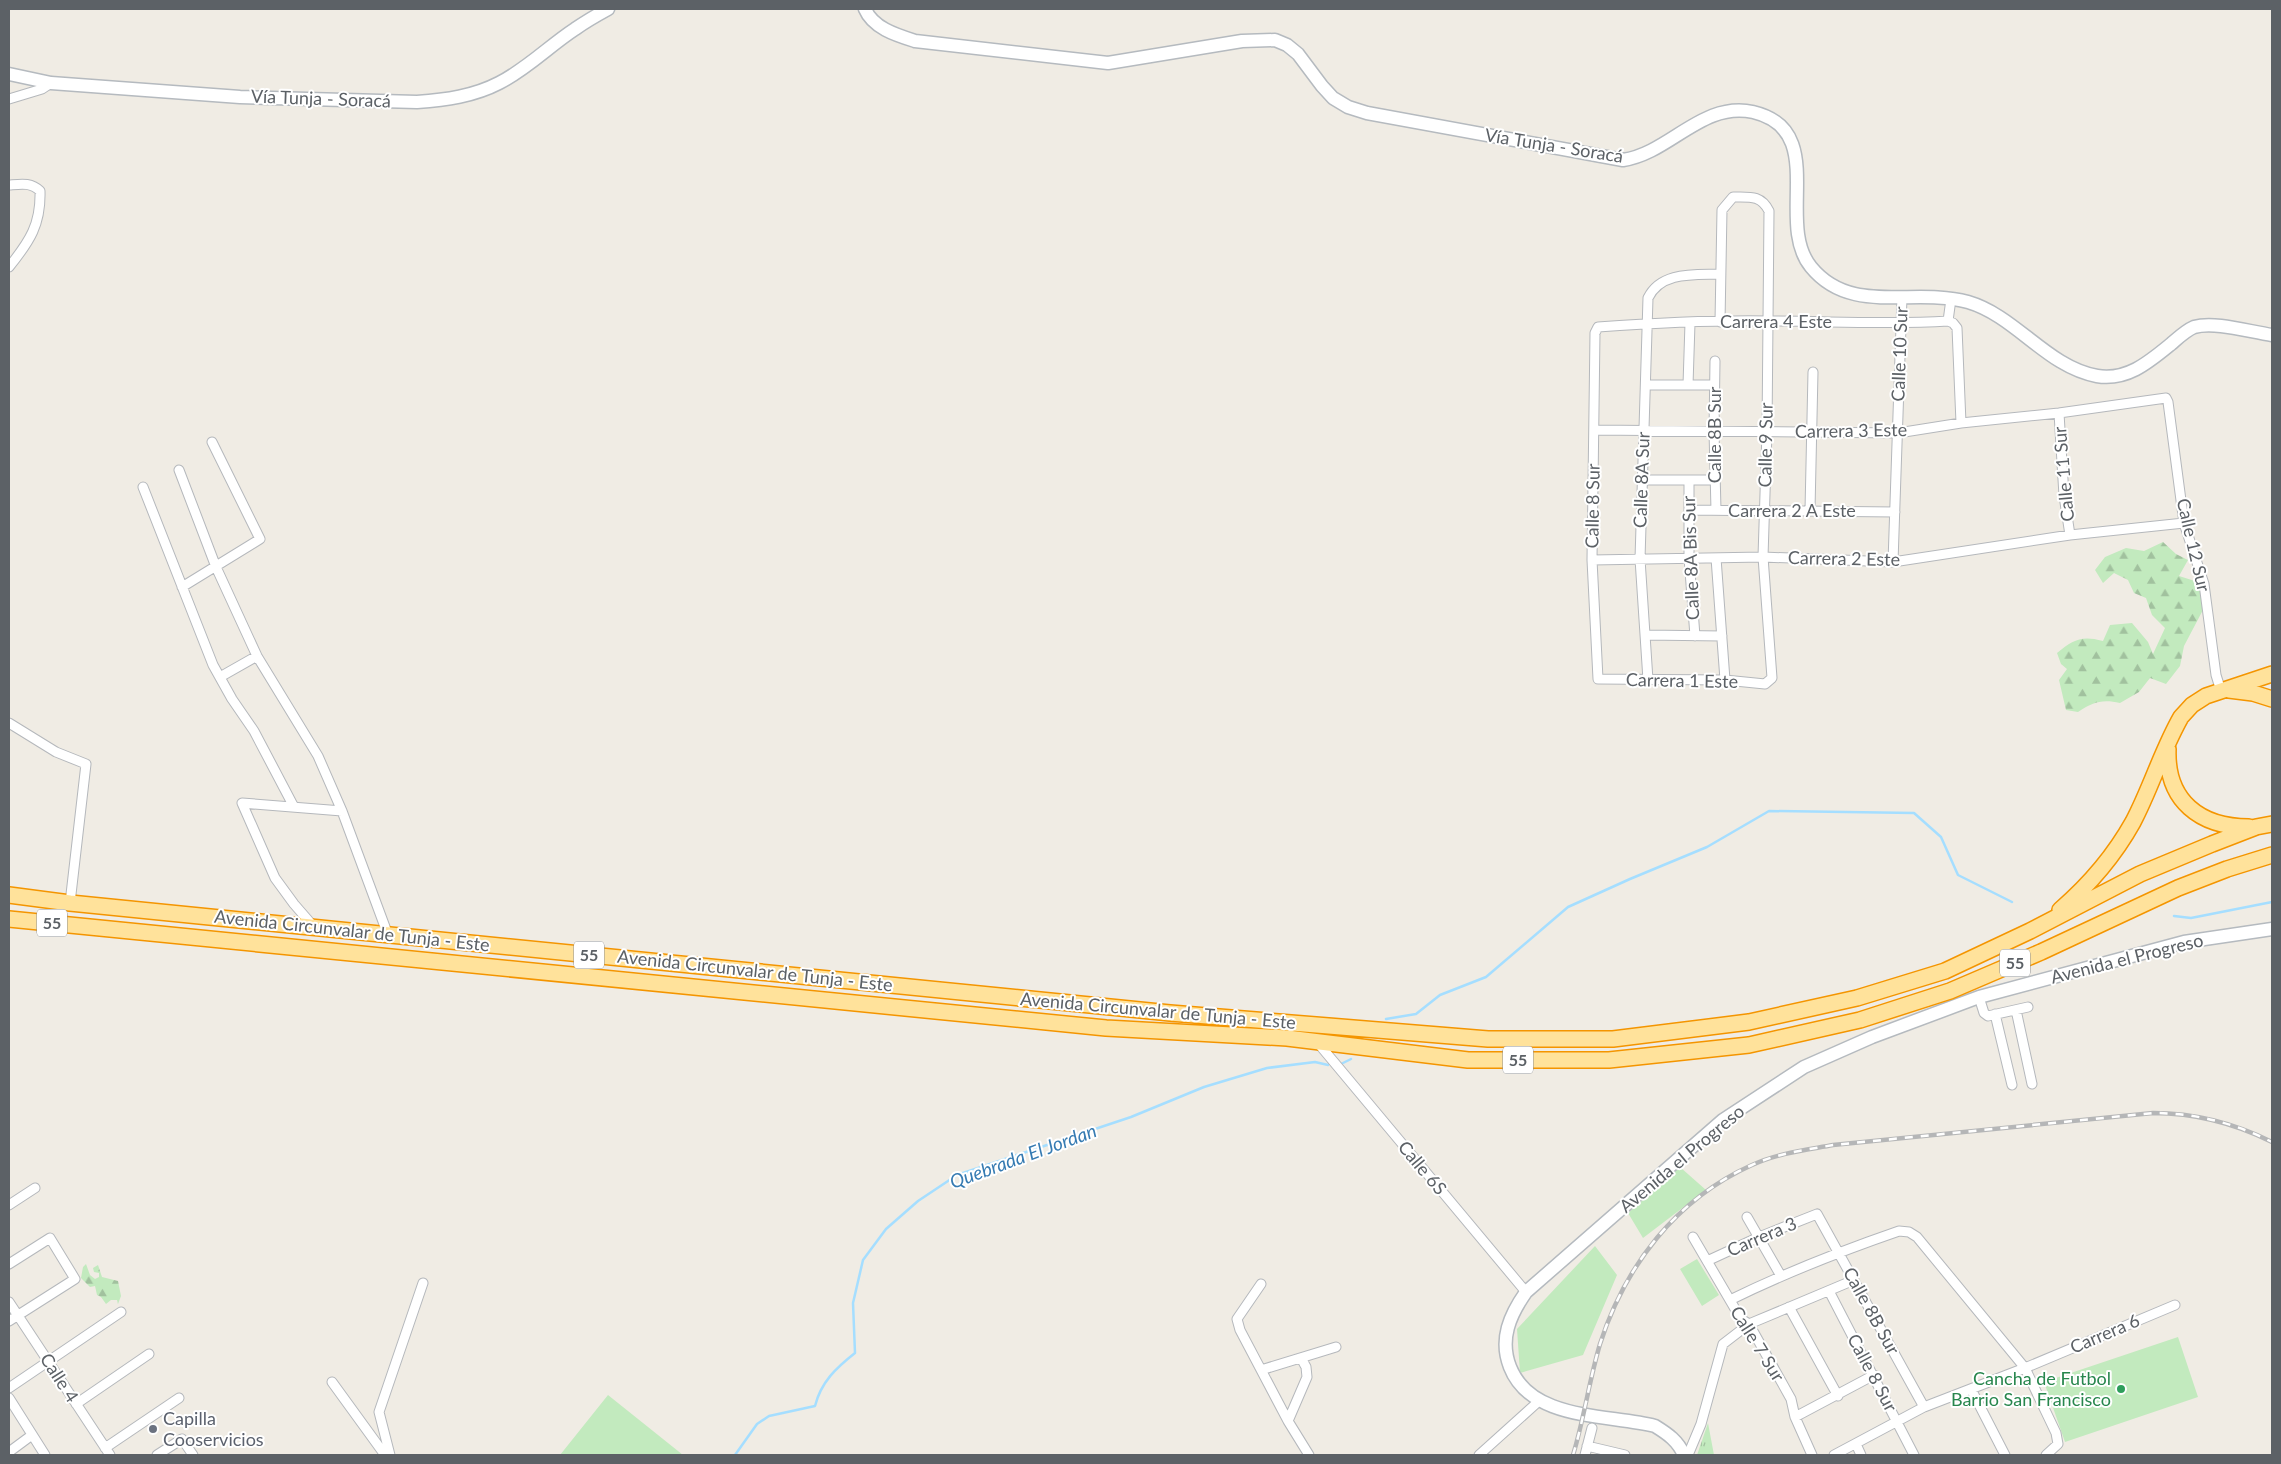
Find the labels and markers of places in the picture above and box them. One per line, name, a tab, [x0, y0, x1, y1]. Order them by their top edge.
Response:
place label: Cancha de Futbol Barrio San Francisco	[1951, 1367, 2111, 1410]
marker: Cancha de Futbol Barrio San Francisco	[2115, 1383, 2127, 1395]
place label: Capilla Cooservicios	[163, 1407, 264, 1450]
marker: Capilla Cooservicios	[147, 1423, 159, 1435]

